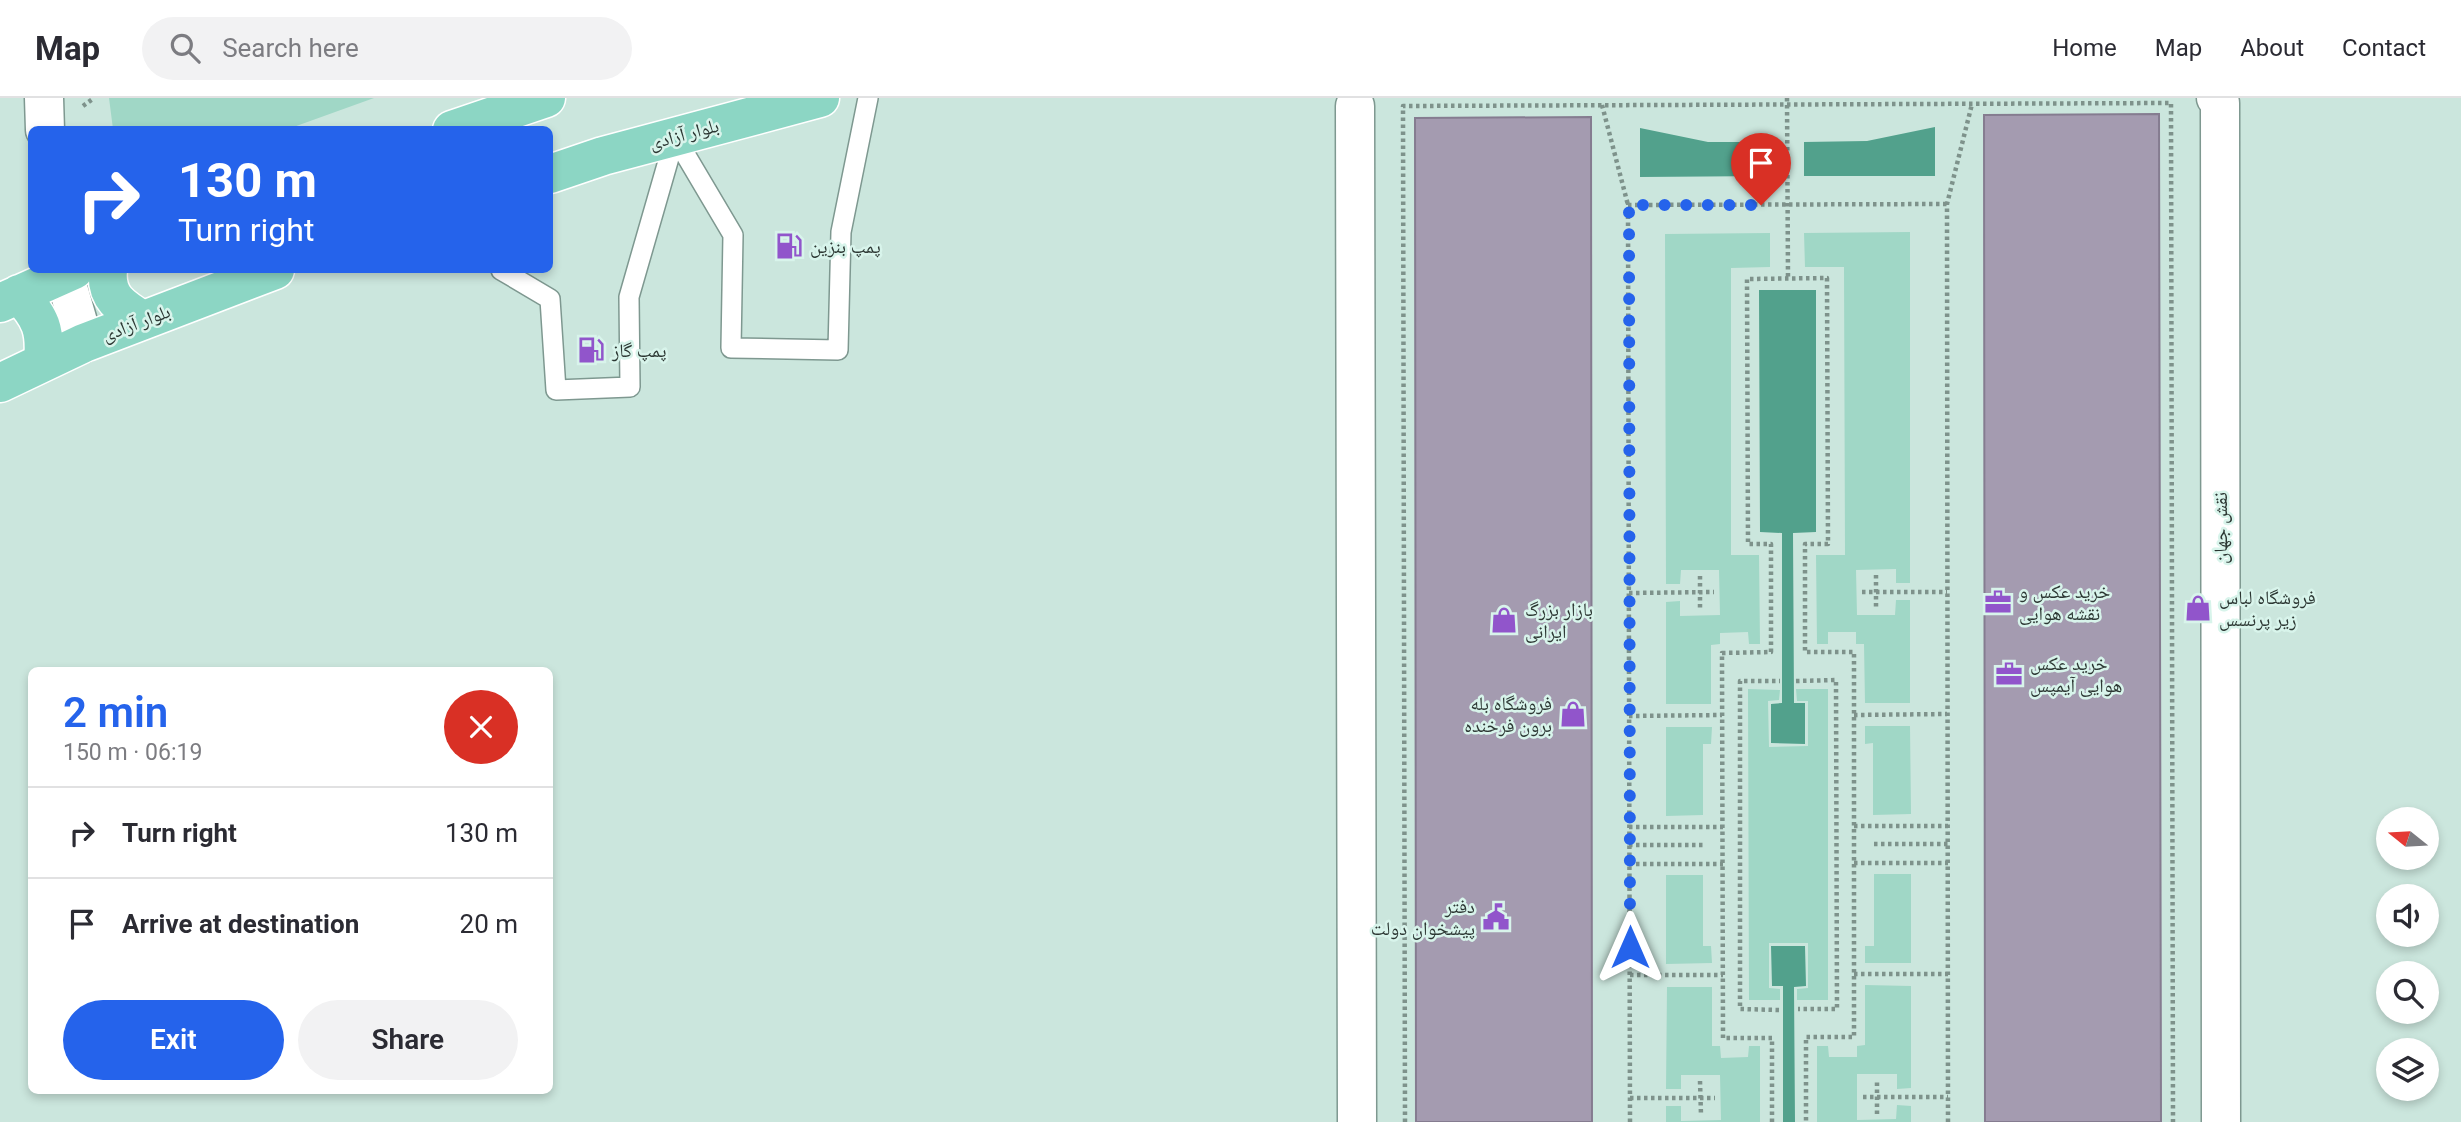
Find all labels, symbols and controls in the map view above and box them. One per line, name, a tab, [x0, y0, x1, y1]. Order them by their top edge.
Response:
search box	[142, 17, 632, 80]
text: Map	[35, 29, 100, 68]
icon: search	[166, 29, 204, 67]
text: Search here	[222, 33, 359, 63]
text: Home	[2052, 34, 2117, 62]
text: Map	[2155, 34, 2202, 62]
text: About	[2240, 34, 2304, 62]
text: Contact	[2342, 34, 2426, 62]
street label: بلوار آزادی	[647, 114, 721, 154]
pin	[1731, 133, 1791, 205]
icon: arrive	[1742, 144, 1780, 182]
text: 130 m	[178, 152, 317, 209]
icon: right	[63, 154, 154, 245]
text: Turn right	[178, 211, 314, 249]
fuel station icon: پمپ بنزين	[774, 231, 804, 261]
place label: پمپ بنزين	[810, 235, 881, 258]
street label: بلوار آزادی	[99, 299, 173, 347]
fuel station icon: پمپ گاز	[576, 335, 606, 365]
place label: پمپ گاز	[611, 339, 667, 362]
street label: نقش جهان	[2209, 492, 2232, 564]
place label: خرید عکس و نقشه هوایی	[2019, 580, 2110, 625]
place label: فروشگاه لباس زیر پرنسس	[2219, 586, 2316, 631]
office icon: خرید عکس و نقشه هوایی	[1983, 587, 2013, 617]
shop icon: فروشگاه لباس زیر پرنسس	[2183, 593, 2213, 623]
place label: بازار بزرگ ایرانی	[1525, 598, 1593, 643]
shop icon: بازار بزرگ ایرانی	[1489, 605, 1519, 635]
place label: خرید عکس هوایی آیمپس	[2030, 652, 2122, 697]
office icon: خرید عکس هوایی آیمپس	[1994, 659, 2024, 689]
text: 2 min	[63, 688, 168, 737]
button: close	[444, 690, 518, 764]
place label: فروشگاه بله برون فرخنده	[1464, 692, 1552, 737]
shop icon: فروشگاه بله برون فرخنده	[1558, 699, 1588, 729]
text: 150 m · 06:19	[63, 739, 202, 766]
north arrow	[2376, 807, 2440, 870]
map controls	[2376, 807, 2439, 1101]
icon: right	[63, 814, 101, 852]
text: Turn right	[122, 818, 237, 848]
text: 130 m	[445, 818, 518, 848]
button: sound	[2376, 884, 2439, 947]
place label: دفتر پیشخوان دولت	[1371, 895, 1475, 940]
public building icon: دفتر پیشخوان دولت	[1481, 902, 1511, 932]
icon: arrive	[63, 905, 101, 943]
text: Arrive at destination	[122, 909, 359, 939]
text: 20 m	[460, 909, 518, 939]
position arrow	[1593, 910, 1667, 984]
button: search	[2376, 961, 2439, 1024]
button: Exit	[63, 1000, 284, 1080]
button: Share	[298, 1000, 518, 1080]
button: layers	[2376, 1038, 2439, 1101]

